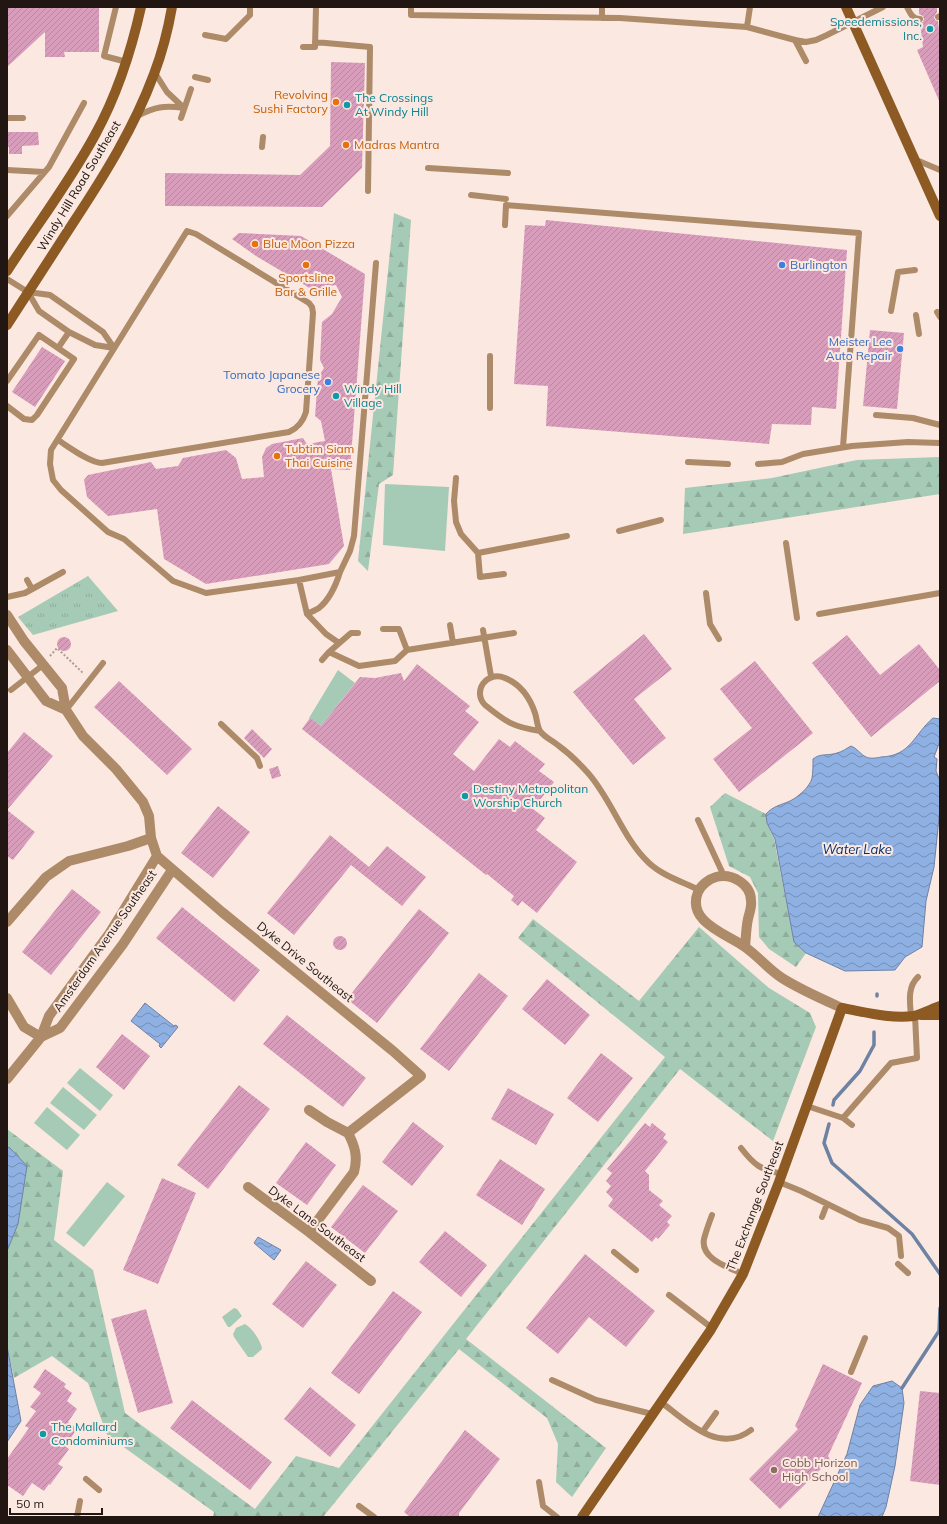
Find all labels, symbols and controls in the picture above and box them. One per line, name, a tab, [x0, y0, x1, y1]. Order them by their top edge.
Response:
place label: Speedemissions, Inc.	[830, 14, 922, 43]
marker: Speedemissions, Inc.	[925, 24, 935, 34]
place label: Revolving Sushi Factory	[253, 87, 329, 116]
place label: The Crossings At Windy Hill	[355, 90, 433, 119]
marker: Revolving Sushi Factory	[331, 97, 341, 107]
marker: The Crossings At Windy Hill	[342, 100, 352, 110]
street label: Windy Hill Road Southeast	[34, 118, 124, 254]
place label: Madras Mantra	[354, 137, 440, 152]
marker: Madras Mantra	[341, 140, 351, 150]
place label: Blue Moon Pizza	[263, 236, 355, 251]
marker: Blue Moon Pizza	[250, 239, 260, 249]
place label: Burlington	[790, 257, 847, 272]
marker: Sportsline Bar & Grille	[301, 260, 311, 270]
marker: Burlington	[777, 260, 787, 270]
place label: Sportsline Bar & Grille	[275, 270, 337, 299]
place label: Meister Lee Auto Repair	[826, 334, 893, 363]
marker: Meister Lee Auto Repair	[895, 344, 905, 354]
place label: Tomato Japanese Grocery	[223, 367, 321, 396]
marker: Tomato Japanese Grocery	[323, 377, 333, 387]
place label: Windy Hill Village	[344, 381, 402, 410]
marker: Windy Hill Village	[331, 391, 341, 401]
place label: Tubtim Siam Thai Cuisine	[285, 441, 354, 470]
marker: Tubtim Siam Thai Cuisine	[272, 451, 282, 461]
place label: Destiny Metropolitan Worship Church	[473, 781, 588, 810]
marker: Destiny Metropolitan Worship Church	[460, 791, 470, 801]
water label: Water Lake	[822, 841, 892, 857]
street label: Amsterdam Avenue Southeast	[50, 867, 159, 1014]
street label: Dyke Drive Southeast	[254, 918, 356, 1005]
street label: The Exchange Southeast	[723, 1139, 786, 1273]
street label: Dyke Lane Southeast	[266, 1182, 369, 1265]
place label: The Mallard Condominiums	[51, 1419, 133, 1448]
marker: The Mallard Condominiums	[38, 1429, 48, 1439]
place label: Cobb Horizon High School	[782, 1455, 857, 1484]
marker: Cobb Horizon High School	[769, 1465, 779, 1475]
scale bar	[10, 1490, 102, 1516]
text: 50 m	[16, 1496, 44, 1511]

